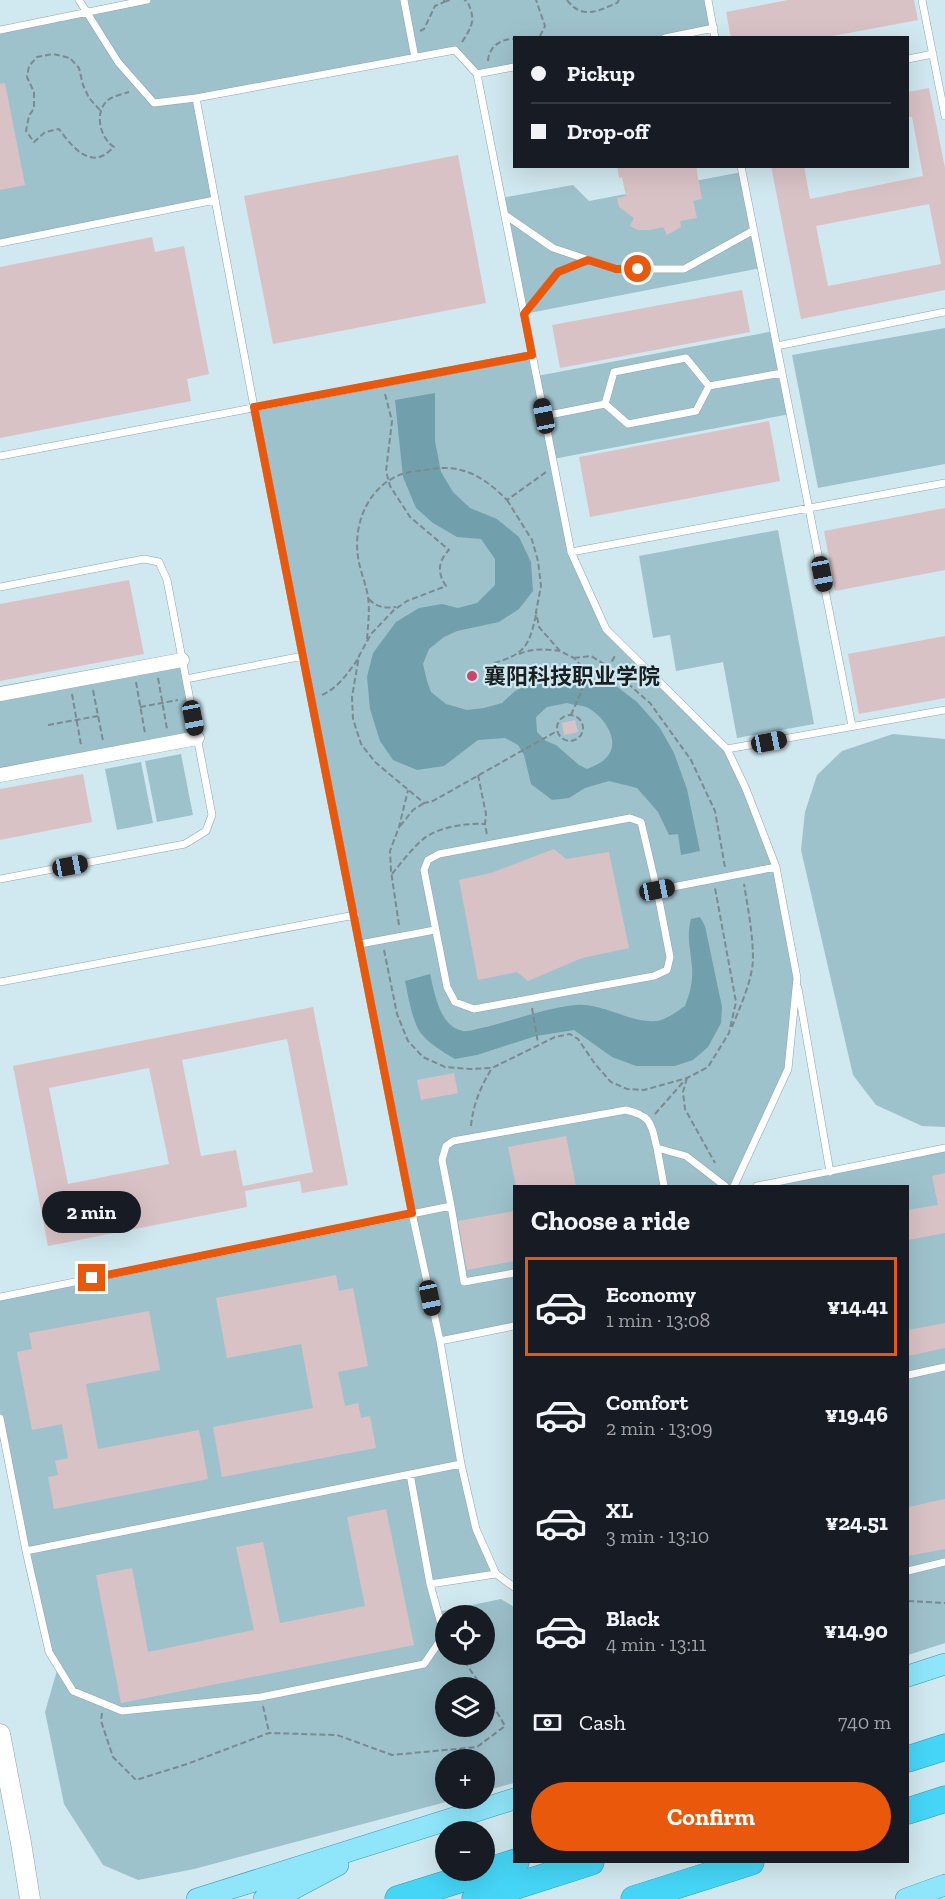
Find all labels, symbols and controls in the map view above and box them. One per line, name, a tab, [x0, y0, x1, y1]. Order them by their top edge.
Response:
text: Pickup	[567, 60, 635, 87]
text: Drop-off	[567, 118, 649, 145]
route start	[624, 255, 651, 282]
car	[532, 397, 556, 435]
car	[810, 555, 834, 593]
place label: 襄阳科技职业学院	[484, 663, 660, 690]
marker: 襄阳科技职业学院	[465, 669, 479, 683]
car	[181, 699, 205, 737]
car	[750, 730, 788, 754]
car	[51, 854, 89, 878]
car	[638, 878, 676, 902]
callout: 2 min	[42, 1191, 142, 1233]
text: 2 min	[67, 1200, 116, 1224]
text: Choose a ride	[531, 1205, 690, 1237]
route end	[78, 1264, 105, 1291]
car	[417, 1279, 443, 1317]
icon: car	[534, 1280, 588, 1334]
text: Economy	[606, 1281, 696, 1308]
text: ¥14.41	[827, 1293, 888, 1320]
text: 1 min · 13:08	[606, 1308, 710, 1332]
icon: car	[534, 1388, 588, 1442]
text: Comfort	[606, 1389, 688, 1416]
text: ¥19.46	[825, 1401, 888, 1428]
text: 2 min · 13:09	[606, 1416, 713, 1440]
icon: car	[534, 1496, 588, 1550]
text: XL	[606, 1497, 633, 1524]
text: ¥24.51	[825, 1509, 888, 1536]
text: 3 min · 13:10	[606, 1524, 709, 1548]
icon: car	[534, 1604, 588, 1658]
map controls	[435, 1605, 495, 1881]
button: locate	[435, 1605, 495, 1665]
text: Black	[606, 1605, 660, 1632]
text: ¥14.90	[824, 1617, 888, 1644]
text: 4 min · 13:11	[606, 1632, 706, 1656]
button: layers	[435, 1677, 495, 1737]
icon: cash	[531, 1706, 564, 1739]
text: Cash	[579, 1709, 626, 1736]
text: 740 m	[838, 1710, 891, 1734]
button: +	[435, 1749, 495, 1809]
button: Confirm	[531, 1782, 891, 1851]
button: −	[435, 1821, 495, 1881]

